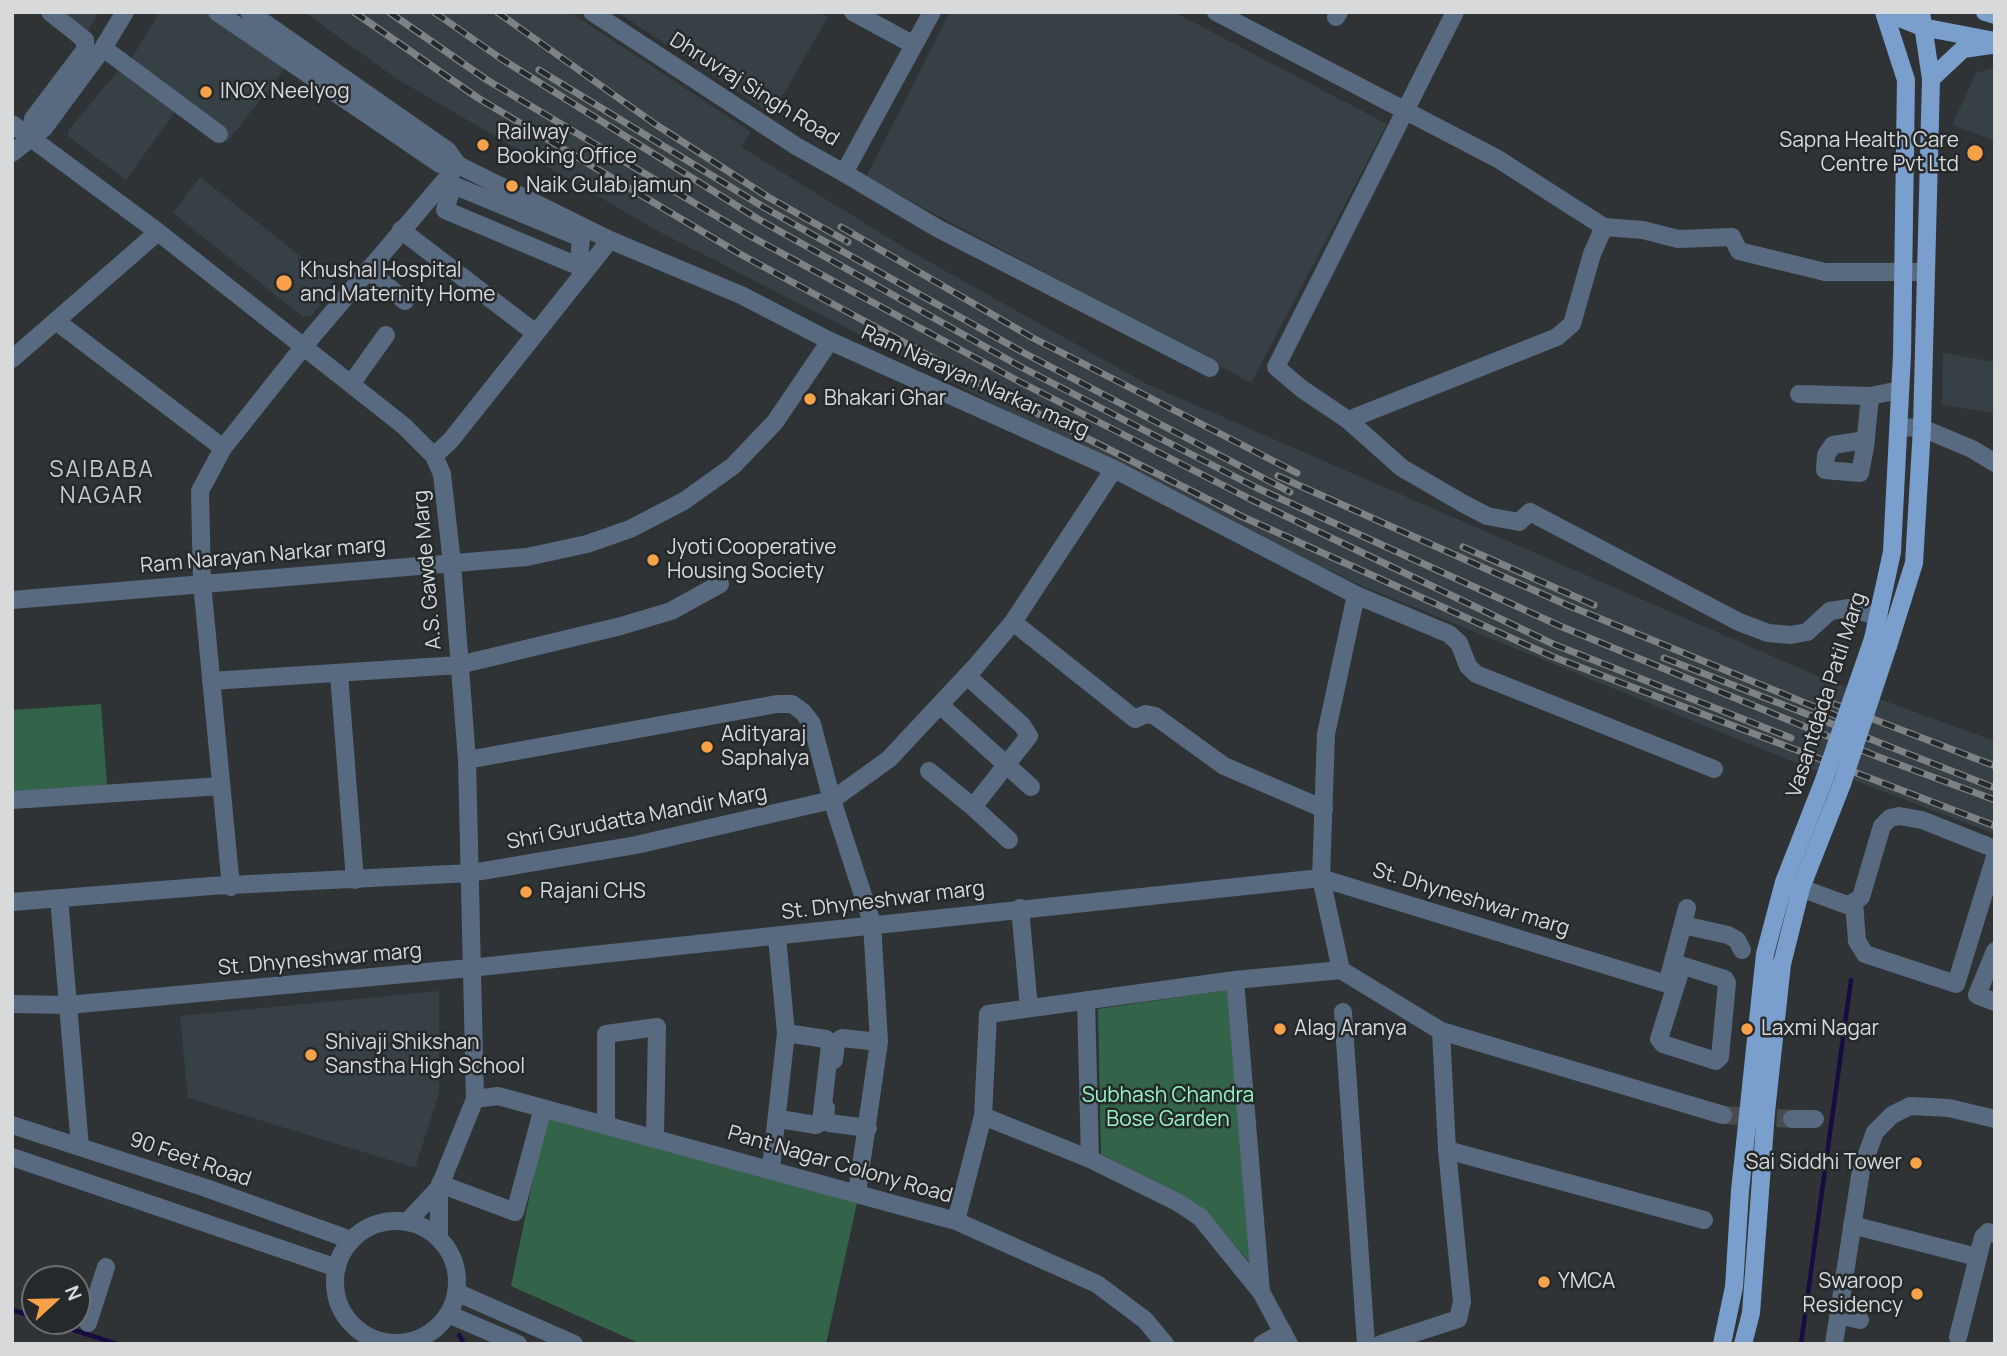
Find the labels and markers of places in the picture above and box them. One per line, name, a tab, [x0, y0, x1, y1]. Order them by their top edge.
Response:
place label: INOX Neelyog	[220, 79, 350, 105]
marker: INOX Neelyog	[198, 84, 214, 100]
place label: Railway Booking Office	[497, 120, 637, 170]
place label: Sapna Health Care Centre Pvt Ltd	[1779, 128, 1959, 178]
marker: Railway Booking Office	[475, 137, 491, 153]
marker: Sapna Health Care Centre Pvt Ltd	[1965, 143, 1985, 163]
place label: Naik Gulab jamun	[526, 173, 692, 199]
marker: Naik Gulab jamun	[504, 178, 520, 194]
place label: Khushal Hospital and Maternity Home	[300, 258, 495, 308]
marker: Khushal Hospital and Maternity Home	[274, 273, 294, 293]
place label: Bhakari Ghar	[824, 386, 946, 412]
marker: Bhakari Ghar	[802, 391, 818, 407]
place label: Jyoti Cooperative Housing Society	[667, 535, 837, 585]
marker: Jyoti Cooperative Housing Society	[645, 552, 661, 568]
place label: Adityaraj Saphalya	[721, 722, 809, 772]
marker: Adityaraj Saphalya	[699, 739, 715, 755]
place label: Rajani CHS	[540, 879, 646, 905]
marker: Rajani CHS	[518, 884, 534, 900]
place label: Alag Aranya	[1294, 1016, 1407, 1042]
place label: Laxmi Nagar	[1761, 1016, 1879, 1042]
marker: Alag Aranya	[1272, 1021, 1288, 1037]
marker: Laxmi Nagar	[1739, 1021, 1755, 1037]
place label: Shivaji Shikshan Sanstha High School	[325, 1030, 525, 1080]
marker: Shivaji Shikshan Sanstha High School	[303, 1047, 319, 1063]
place label: Sai Siddhi Tower	[1746, 1150, 1902, 1176]
marker: Sai Siddhi Tower	[1908, 1155, 1924, 1171]
place label: YMCA	[1558, 1269, 1615, 1295]
place label: Swaroop Residency	[1802, 1269, 1903, 1319]
marker: YMCA	[1536, 1274, 1552, 1290]
marker: Swaroop Residency	[1909, 1286, 1925, 1302]

